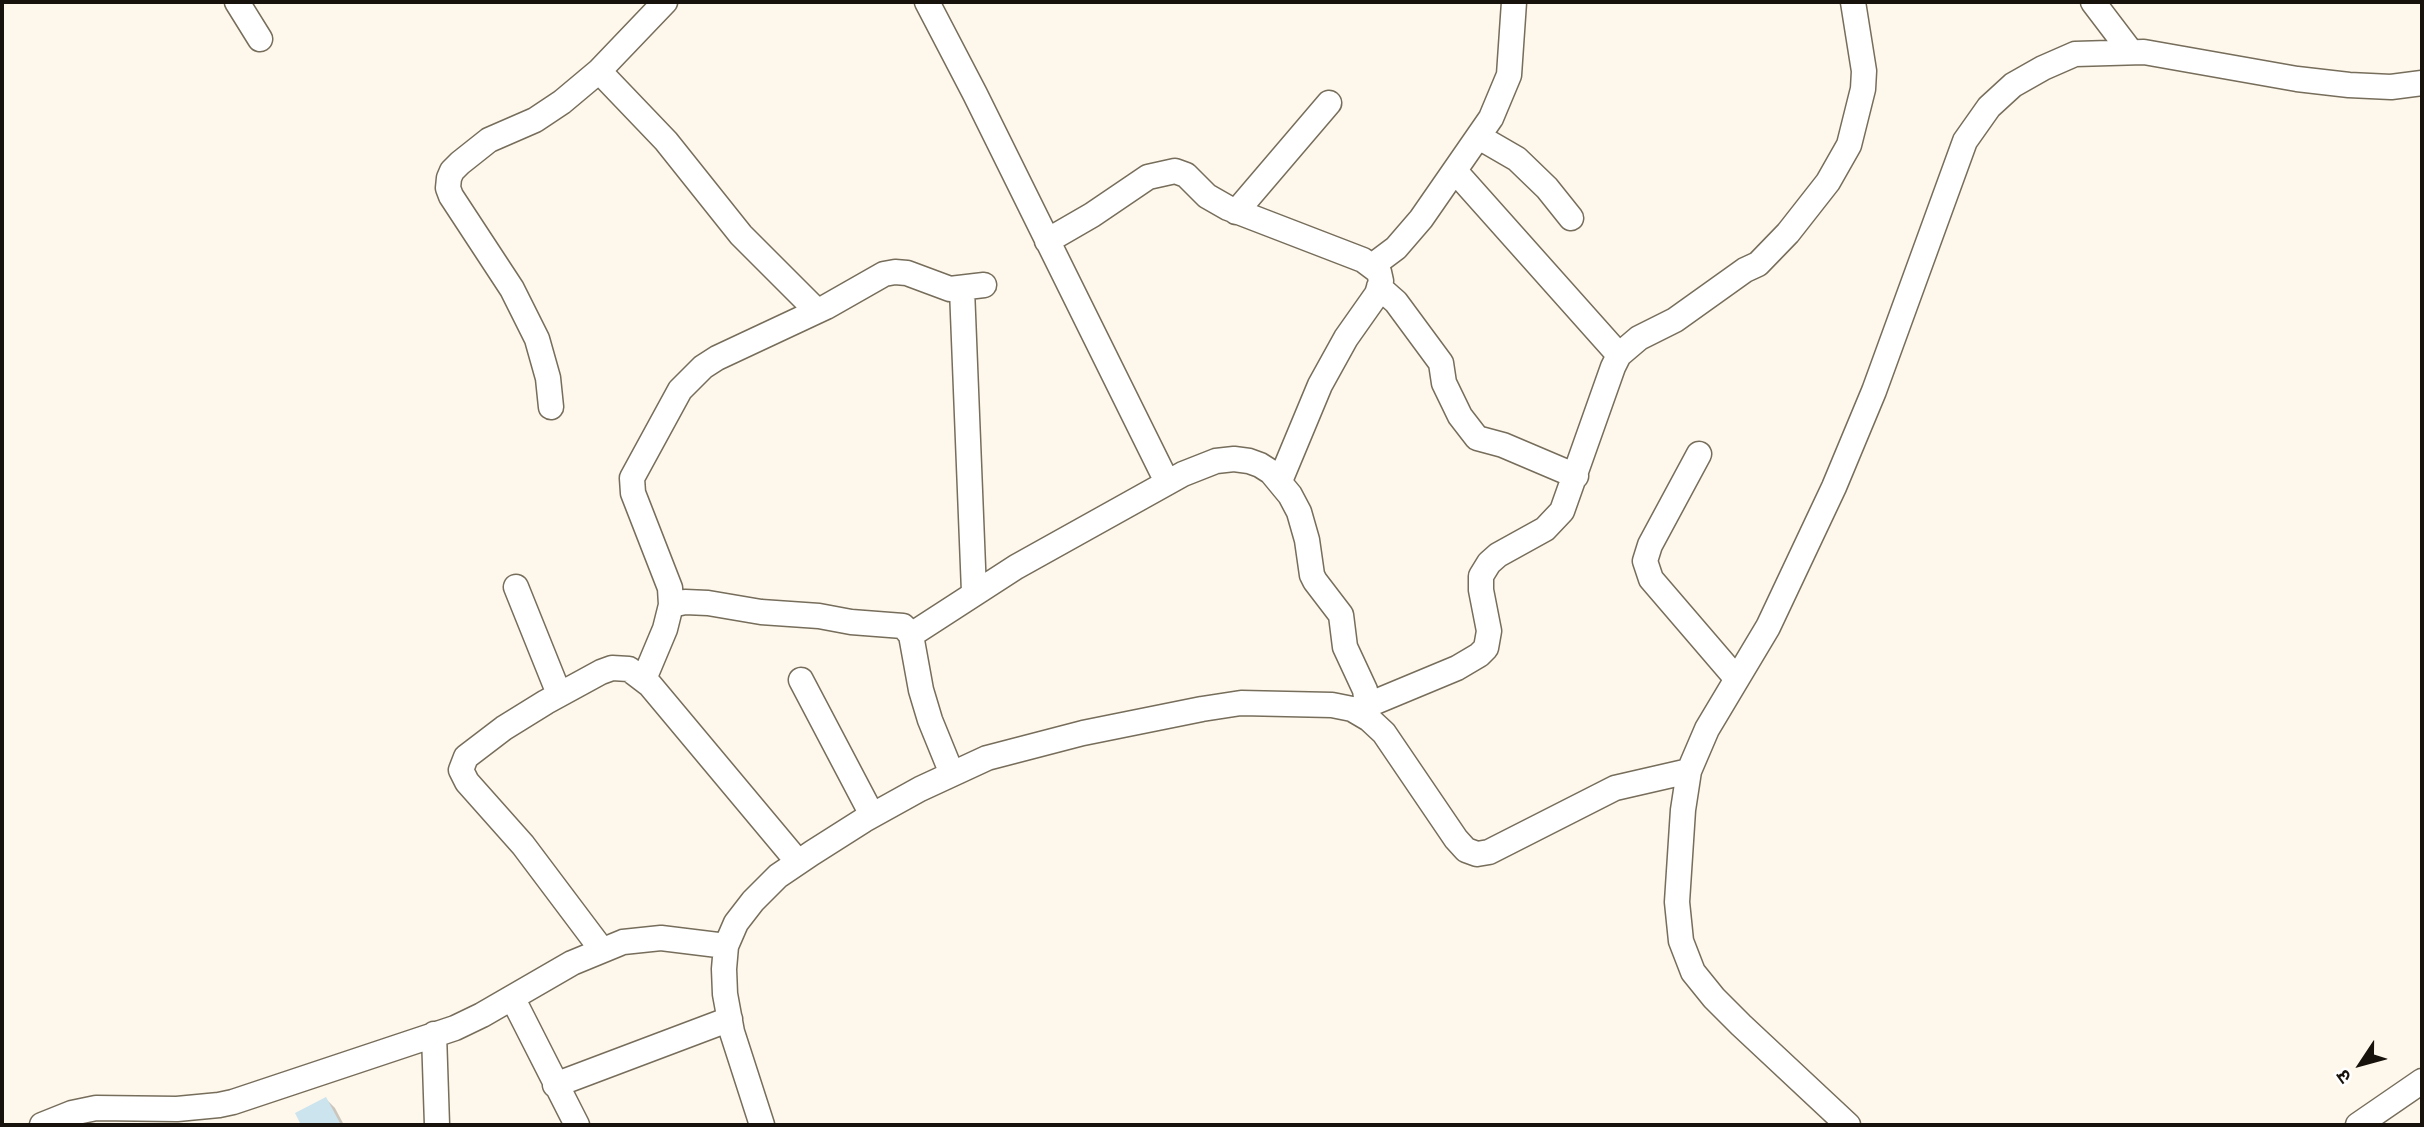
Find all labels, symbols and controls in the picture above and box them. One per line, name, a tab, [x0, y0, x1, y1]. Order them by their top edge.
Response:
north arrow	[2326, 1029, 2396, 1099]
text: उ	[2331, 1065, 2356, 1088]

